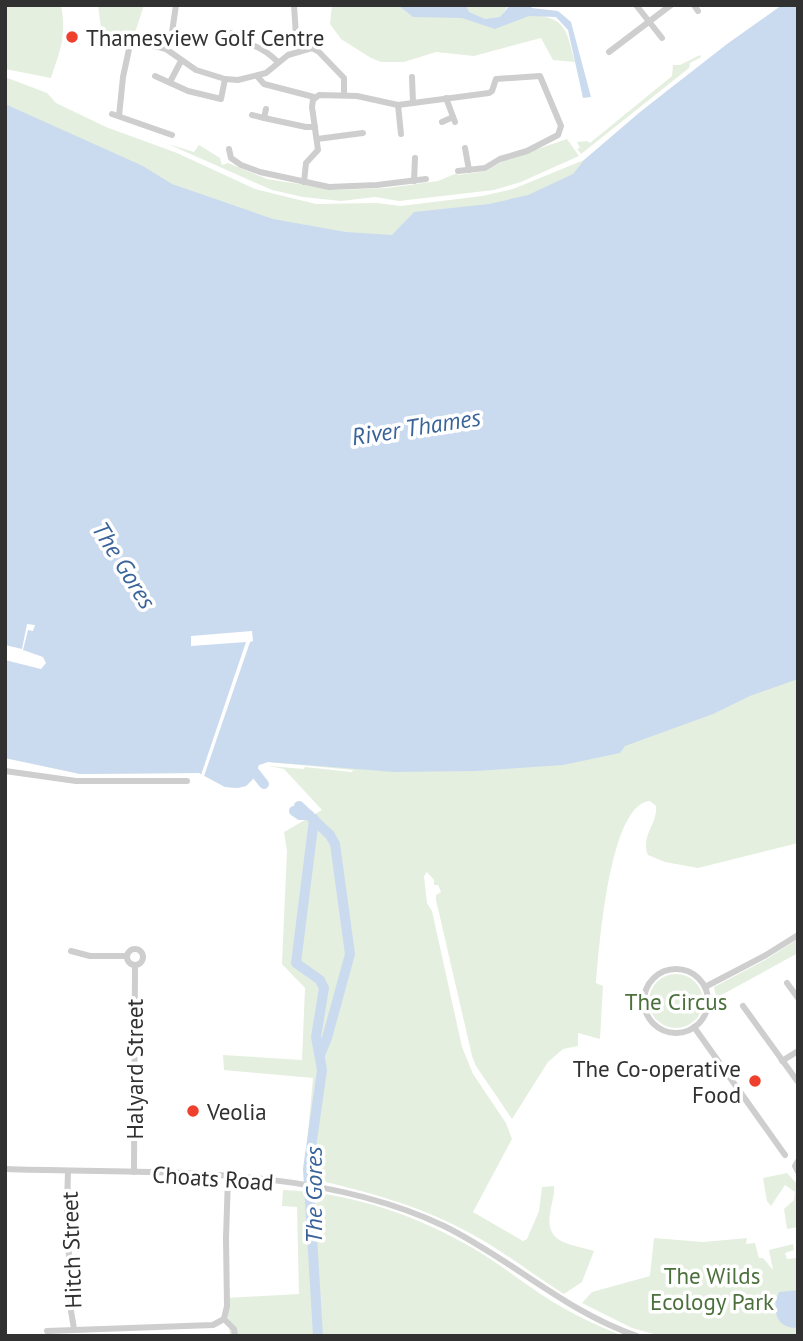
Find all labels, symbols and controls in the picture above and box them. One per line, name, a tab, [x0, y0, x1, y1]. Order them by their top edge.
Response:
place label: Thamesview Golf Centre	[86, 23, 324, 52]
marker: Thamesview Golf Centre	[64, 29, 80, 45]
water label: River Thames	[349, 401, 483, 453]
water label: The Gores	[85, 516, 163, 615]
park label: The Circus	[625, 987, 727, 1016]
street label: Halyard Street	[120, 998, 149, 1139]
place label: The Co-operative Food	[573, 1054, 741, 1109]
marker: The Co-operative Food	[747, 1073, 763, 1089]
place label: Veolia	[206, 1097, 267, 1126]
marker: Veolia	[185, 1103, 201, 1119]
water label: The Gores	[298, 1146, 329, 1244]
street label: Choats Road	[151, 1159, 275, 1197]
street label: Hitch Street	[54, 1191, 88, 1309]
park label: The Wilds Ecology Park	[650, 1261, 774, 1316]

